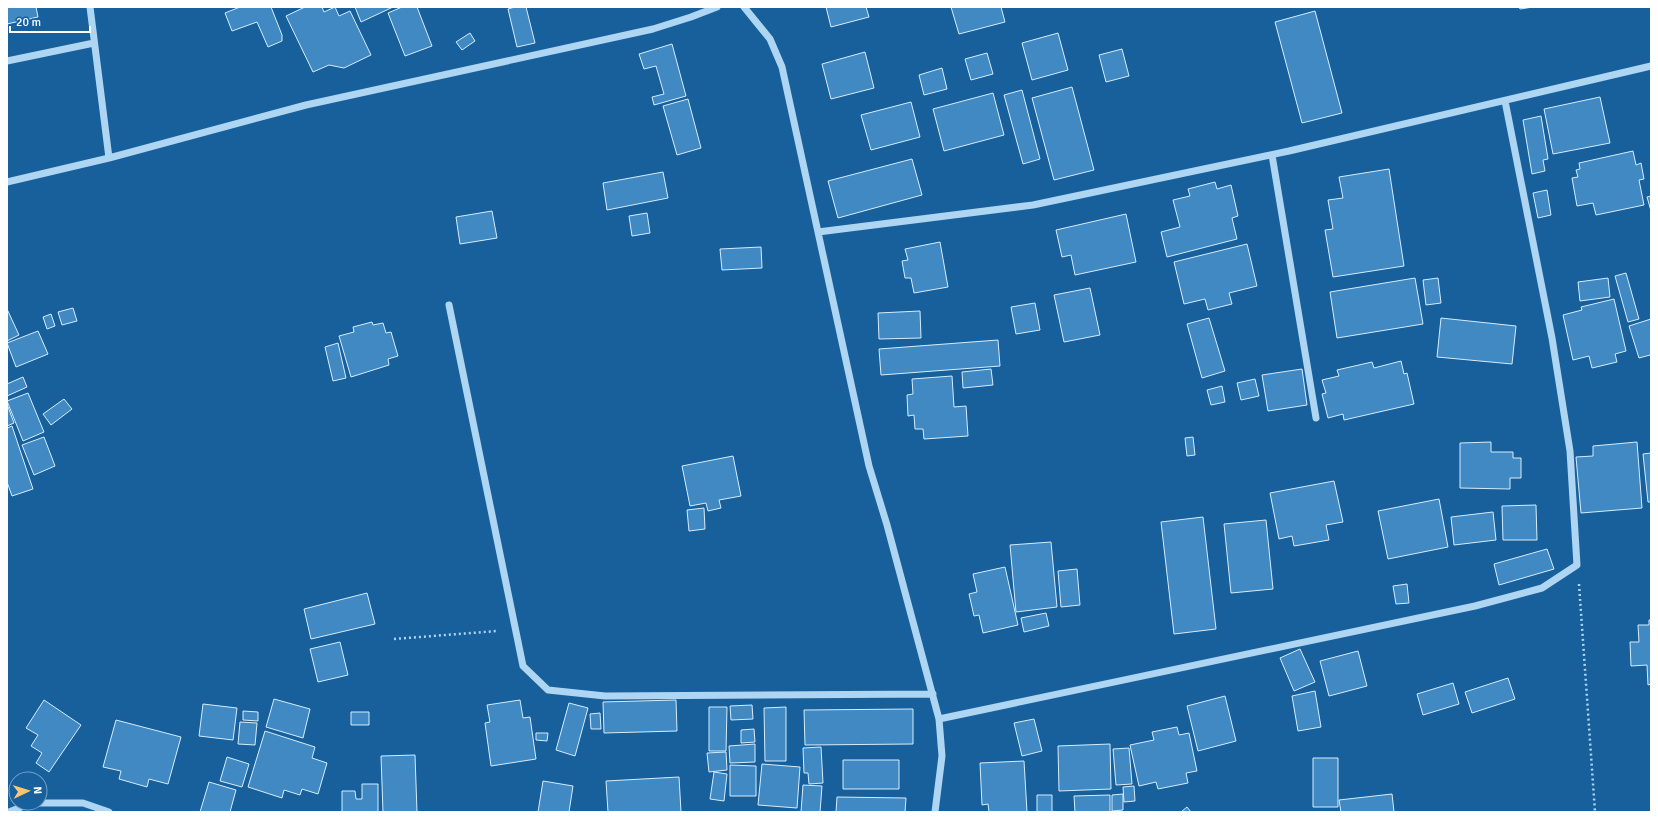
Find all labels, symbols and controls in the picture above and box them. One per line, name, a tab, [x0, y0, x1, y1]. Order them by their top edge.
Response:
scale bar	[10, 8, 90, 34]
text: 20 m	[16, 15, 41, 30]
north arrow	[8, 771, 48, 811]
text: N	[31, 786, 44, 795]

